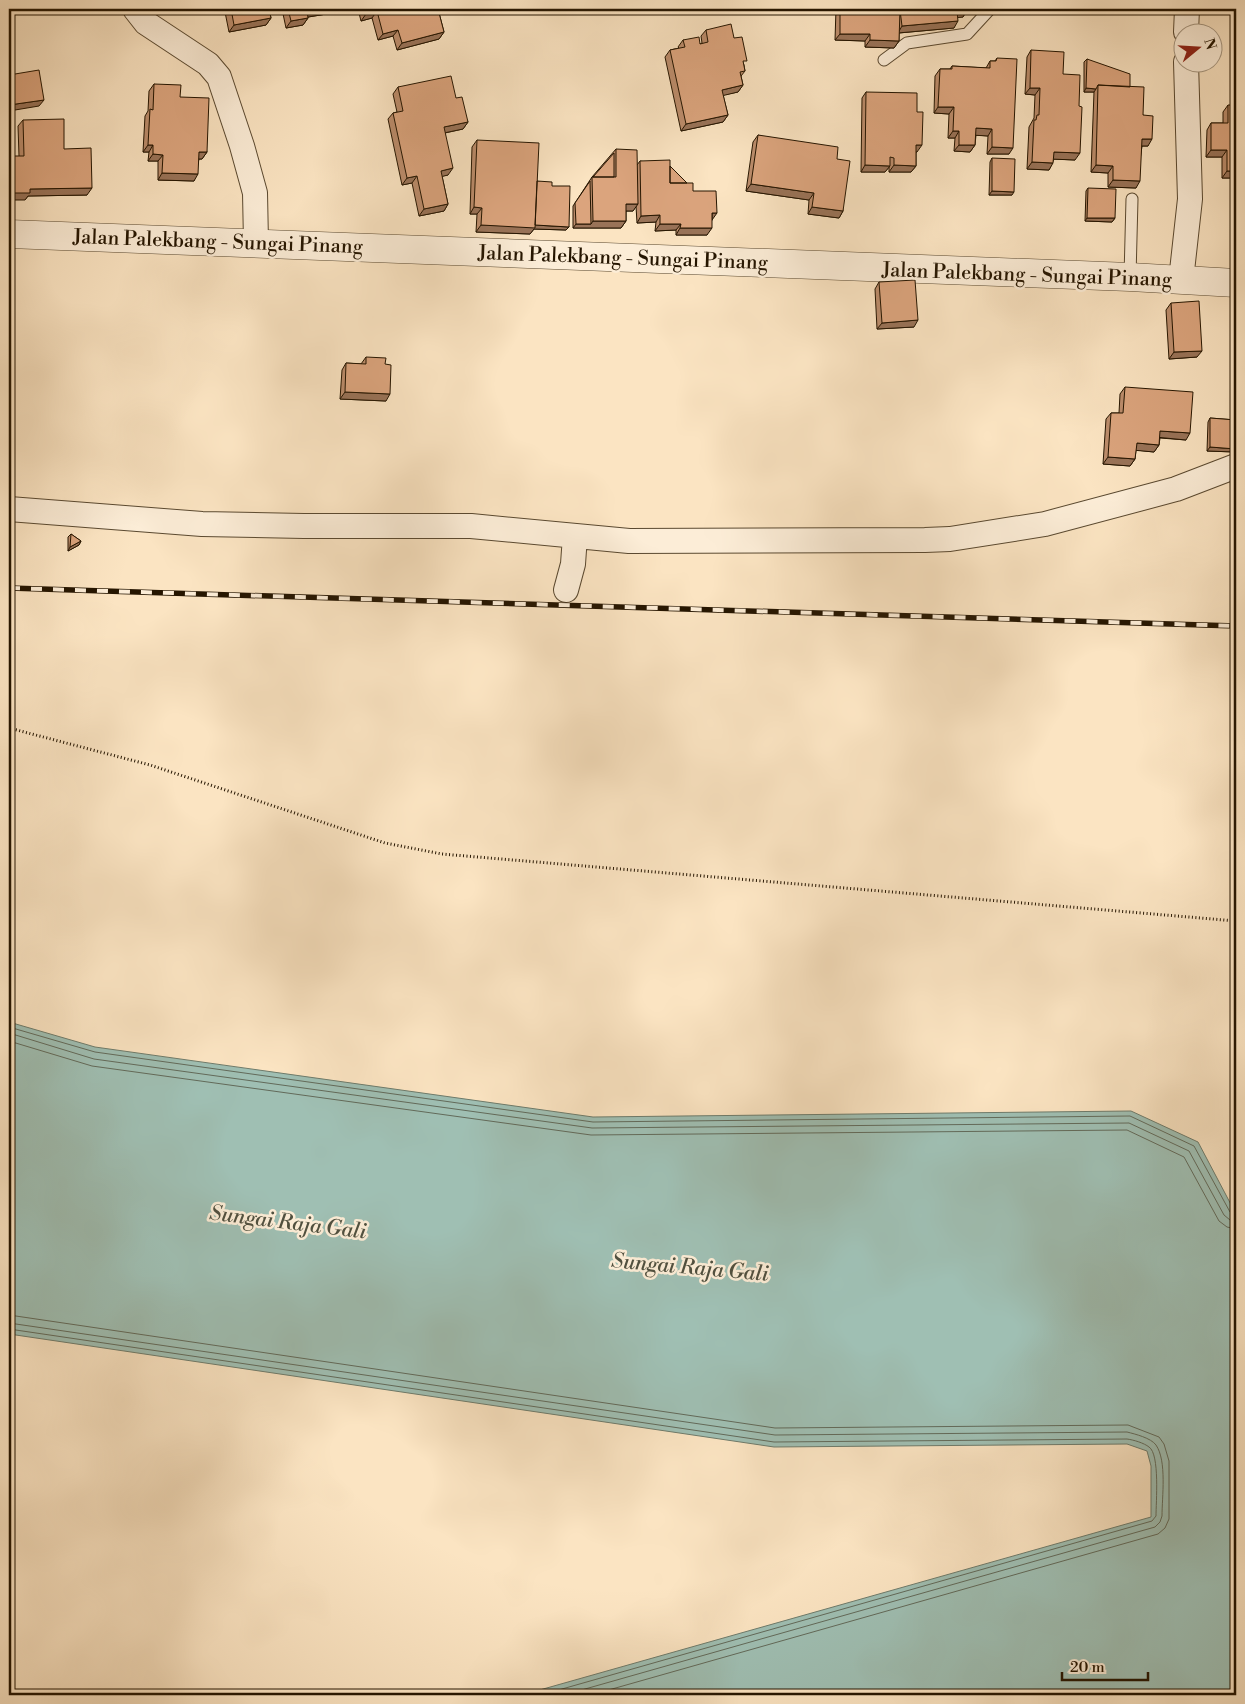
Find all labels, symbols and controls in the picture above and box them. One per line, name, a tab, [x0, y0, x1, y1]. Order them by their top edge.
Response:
north arrow	[1172, 22, 1222, 72]
text: N	[1199, 36, 1220, 52]
street label: Jalan Palekbang - Sungai Pinang	[71, 225, 364, 260]
street label: Jalan Palekbang - Sungai Pinang	[476, 241, 769, 276]
street label: Jalan Palekbang - Sungai Pinang	[880, 258, 1173, 293]
water label: Sungai Raja Gali	[208, 1200, 368, 1246]
water label: Sungai Raja Gali	[610, 1248, 770, 1288]
scale bar	[1062, 1649, 1149, 1681]
text: 20 m	[1070, 1658, 1105, 1677]

